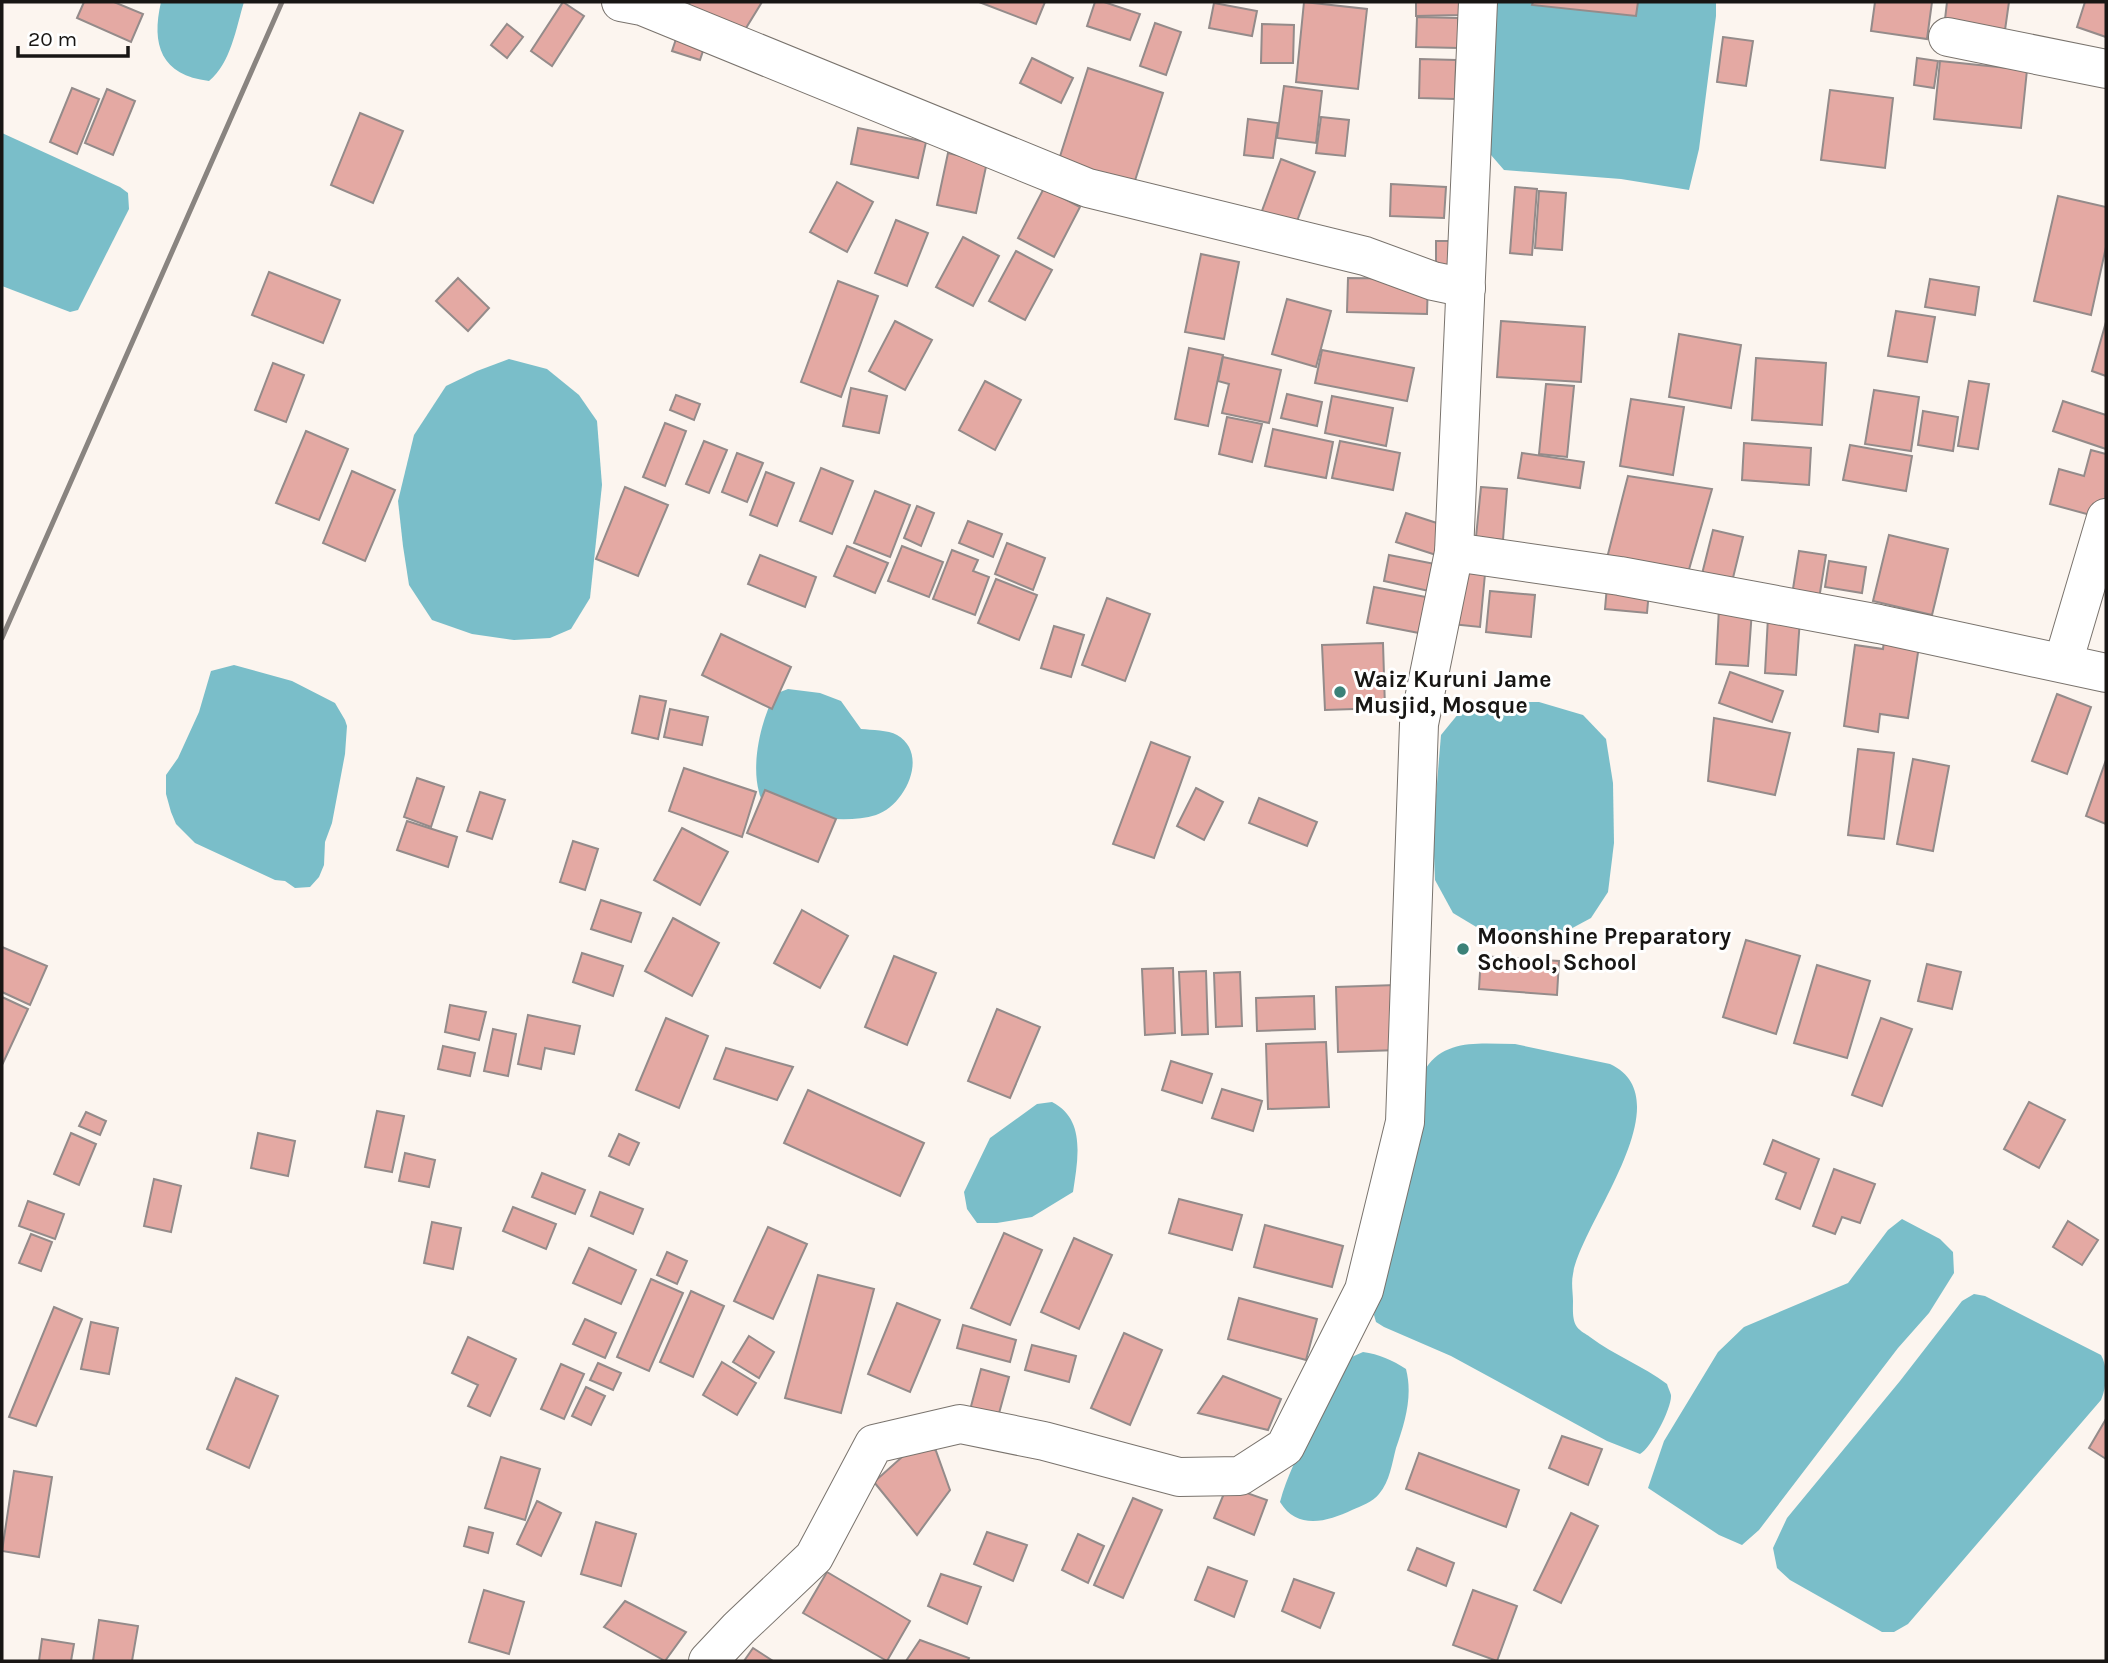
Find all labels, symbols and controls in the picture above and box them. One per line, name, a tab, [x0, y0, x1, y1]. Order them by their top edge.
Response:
scale bar	[18, 14, 128, 58]
text: 20 m	[28, 27, 77, 51]
place label: Waiz Kuruni Jame Musjid, Mosque	[1354, 666, 1551, 719]
marker: Waiz Kuruni Jame Musjid, Mosque	[1332, 684, 1348, 700]
place label: Moonshine Preparatory School, School	[1477, 923, 1731, 976]
marker: Moonshine Preparatory School, School	[1455, 941, 1471, 957]

